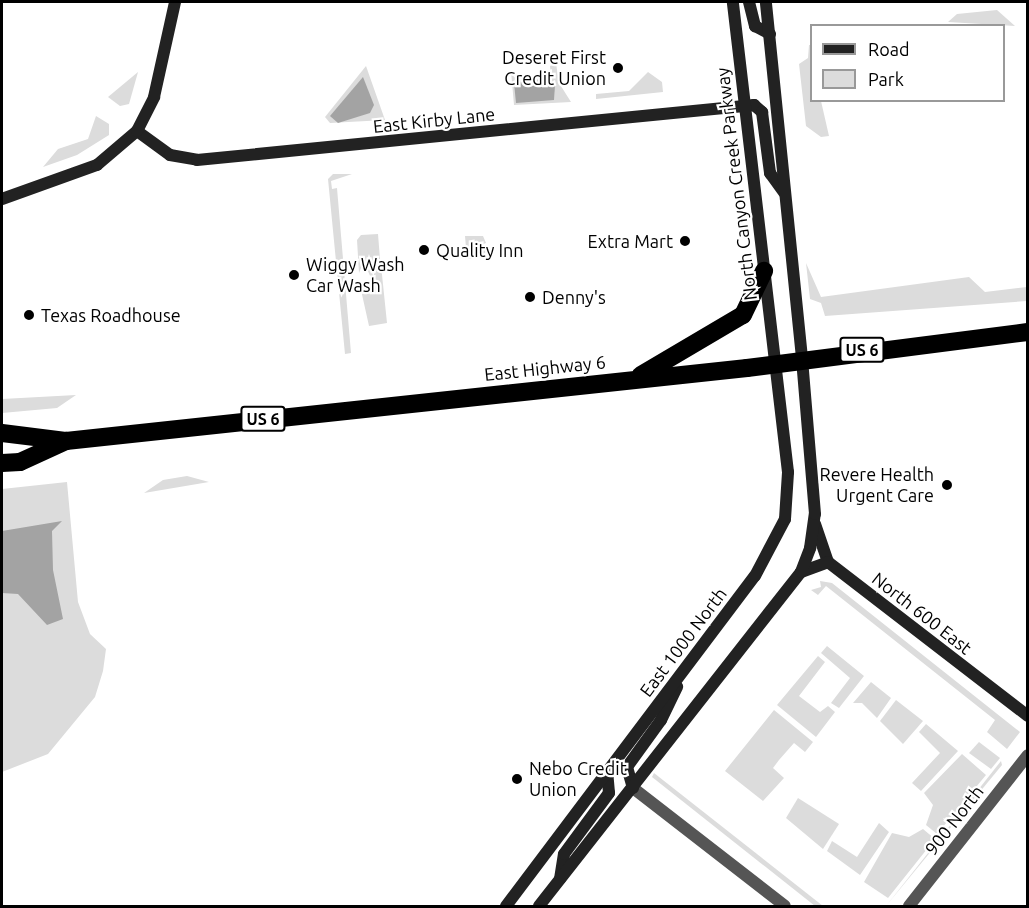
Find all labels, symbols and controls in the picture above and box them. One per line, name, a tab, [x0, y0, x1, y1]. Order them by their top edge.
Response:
legend	[810, 24, 1005, 102]
text: Road	[868, 39, 910, 59]
place label: Deseret First Credit Union	[502, 47, 606, 90]
marker: Deseret First Credit Union	[611, 61, 625, 75]
street label: North Canyon Creek Parkway	[711, 66, 761, 302]
text: Park	[868, 69, 904, 89]
street label: East Kirby Lane	[372, 103, 496, 137]
place label: Extra Mart	[588, 230, 673, 252]
marker: Extra Mart	[678, 234, 692, 248]
place label: Quality Inn	[436, 239, 524, 261]
marker: Quality Inn	[417, 243, 431, 257]
place label: Wiggy Wash Car Wash	[306, 254, 404, 296]
marker: Wiggy Wash Car Wash	[287, 268, 301, 282]
place label: Denny's	[542, 286, 606, 308]
marker: Denny's	[523, 290, 537, 304]
place label: Texas Roadhouse	[41, 304, 181, 326]
marker: Texas Roadhouse	[22, 308, 36, 322]
road number: US 6	[838, 337, 886, 363]
street label: East Highway 6	[483, 351, 607, 385]
road number: US 6	[239, 406, 287, 432]
place label: Revere Health Urgent Care	[820, 464, 934, 506]
marker: Revere Health Urgent Care	[938, 476, 956, 494]
street label: North 600 East	[868, 567, 976, 659]
street label: East 1000 North	[635, 583, 731, 701]
place label: Nebo Credit Union	[529, 758, 627, 800]
marker: Nebo Credit Union	[510, 772, 524, 786]
street label: 900 North	[920, 781, 988, 859]

